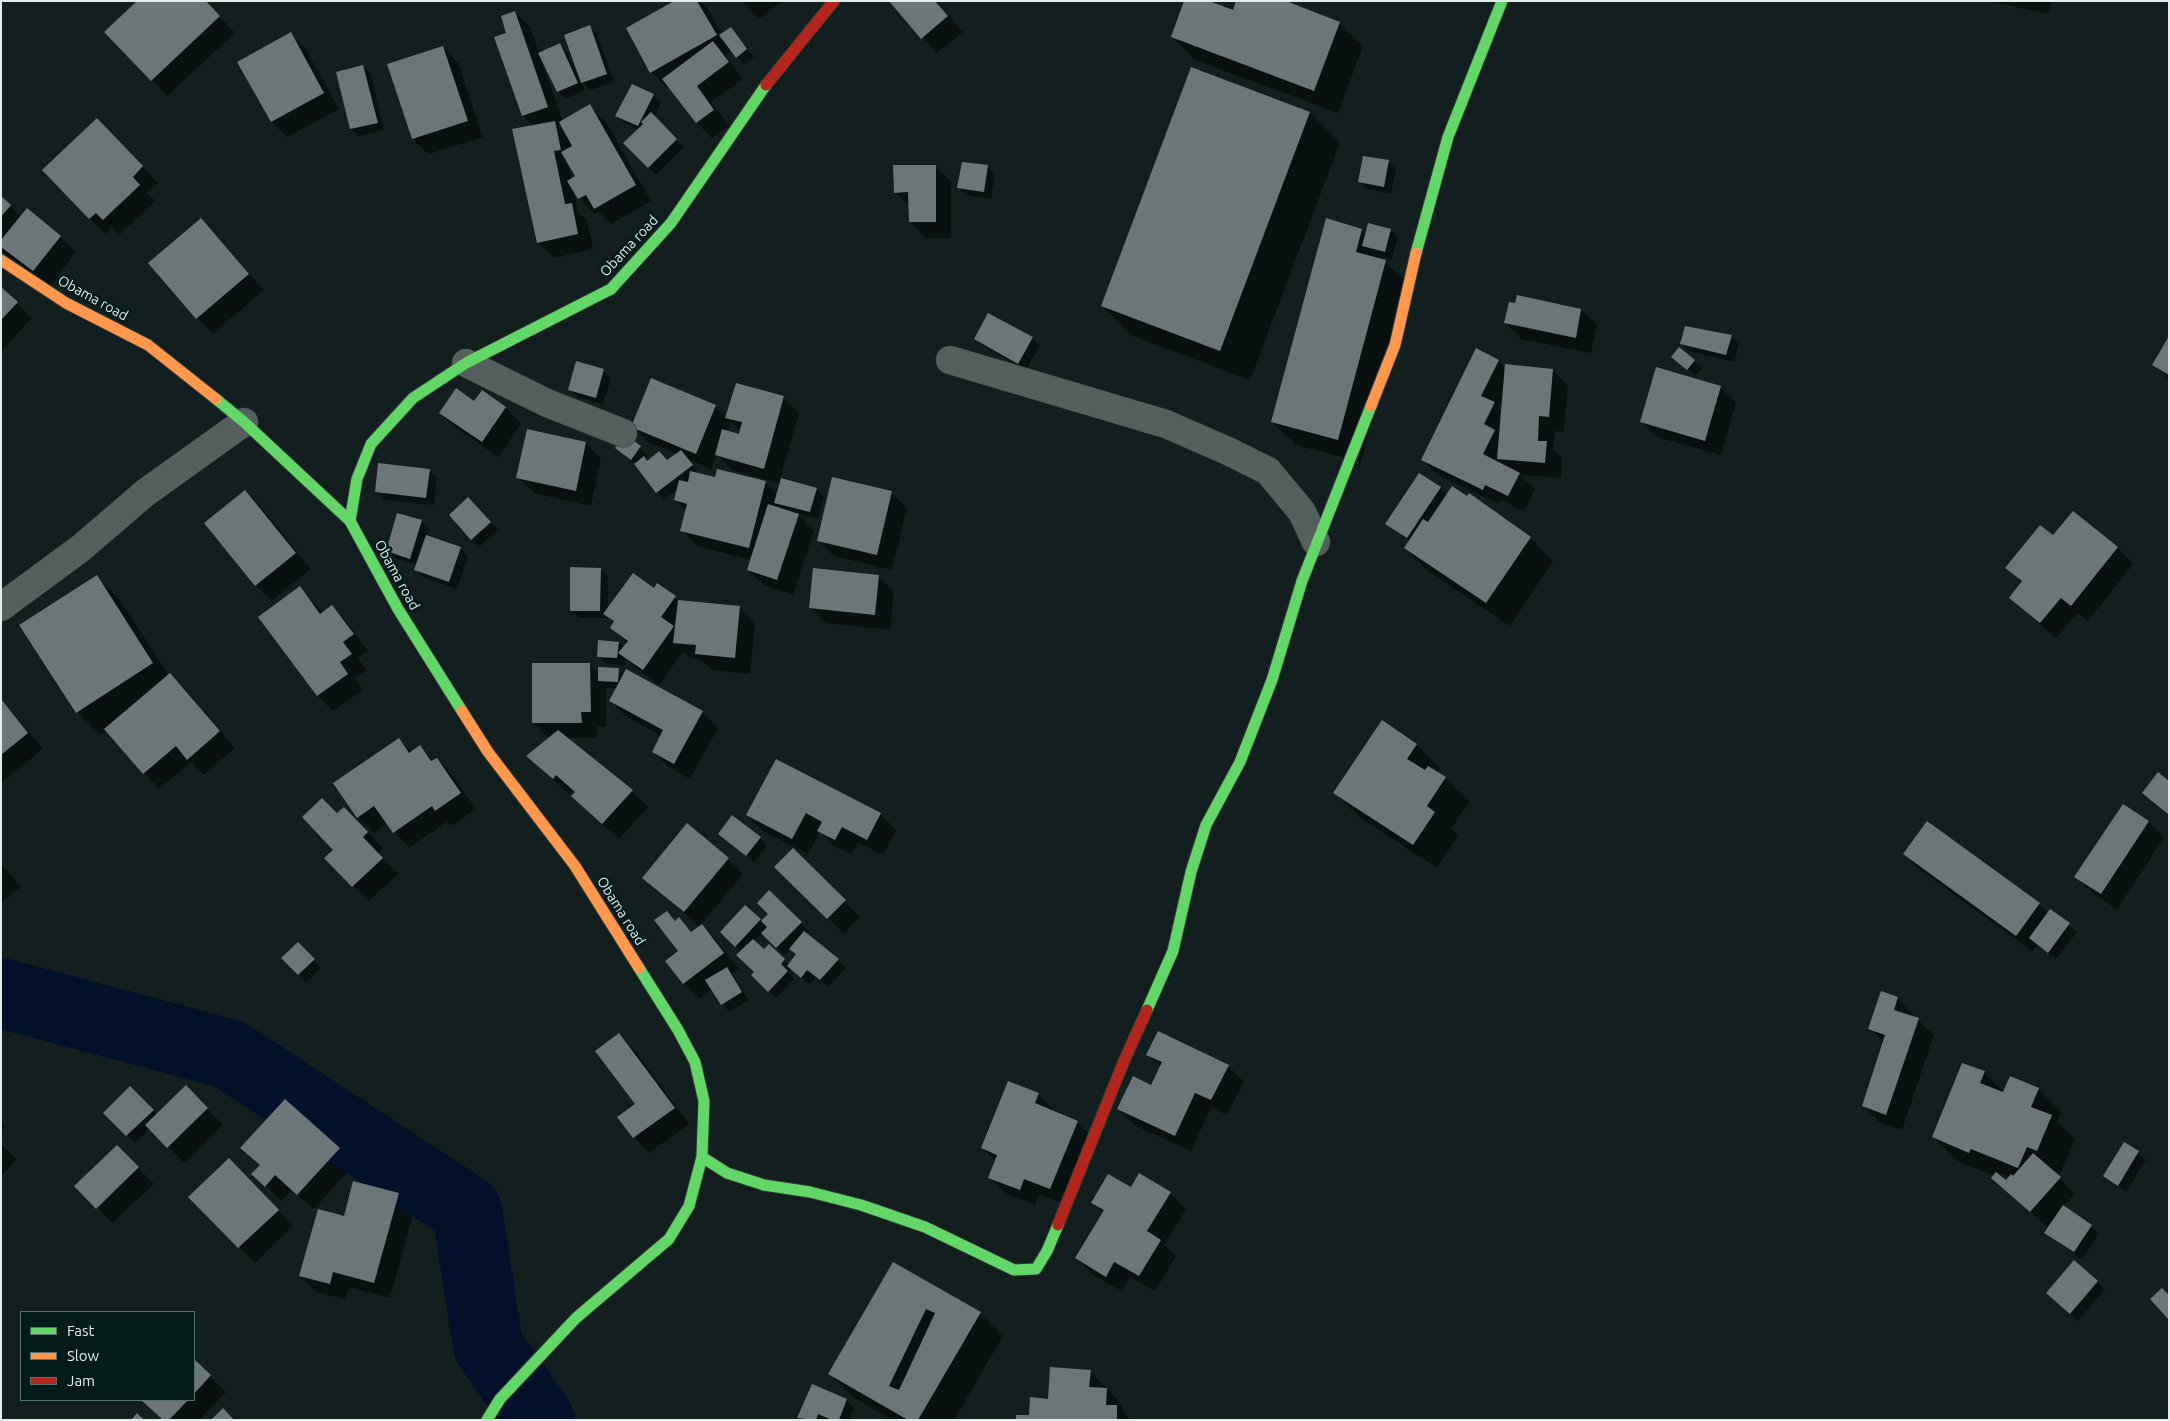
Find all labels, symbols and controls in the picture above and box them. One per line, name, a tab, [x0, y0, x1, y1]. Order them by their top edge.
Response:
street label: Obama road	[596, 212, 662, 280]
street label: Obama road	[55, 272, 131, 324]
street label: Obama road	[371, 537, 423, 613]
street label: Obama road	[593, 874, 649, 948]
legend	[20, 1311, 195, 1401]
text: Fast	[67, 1322, 94, 1339]
text: Slow	[67, 1347, 99, 1364]
text: Jam	[67, 1372, 95, 1389]

